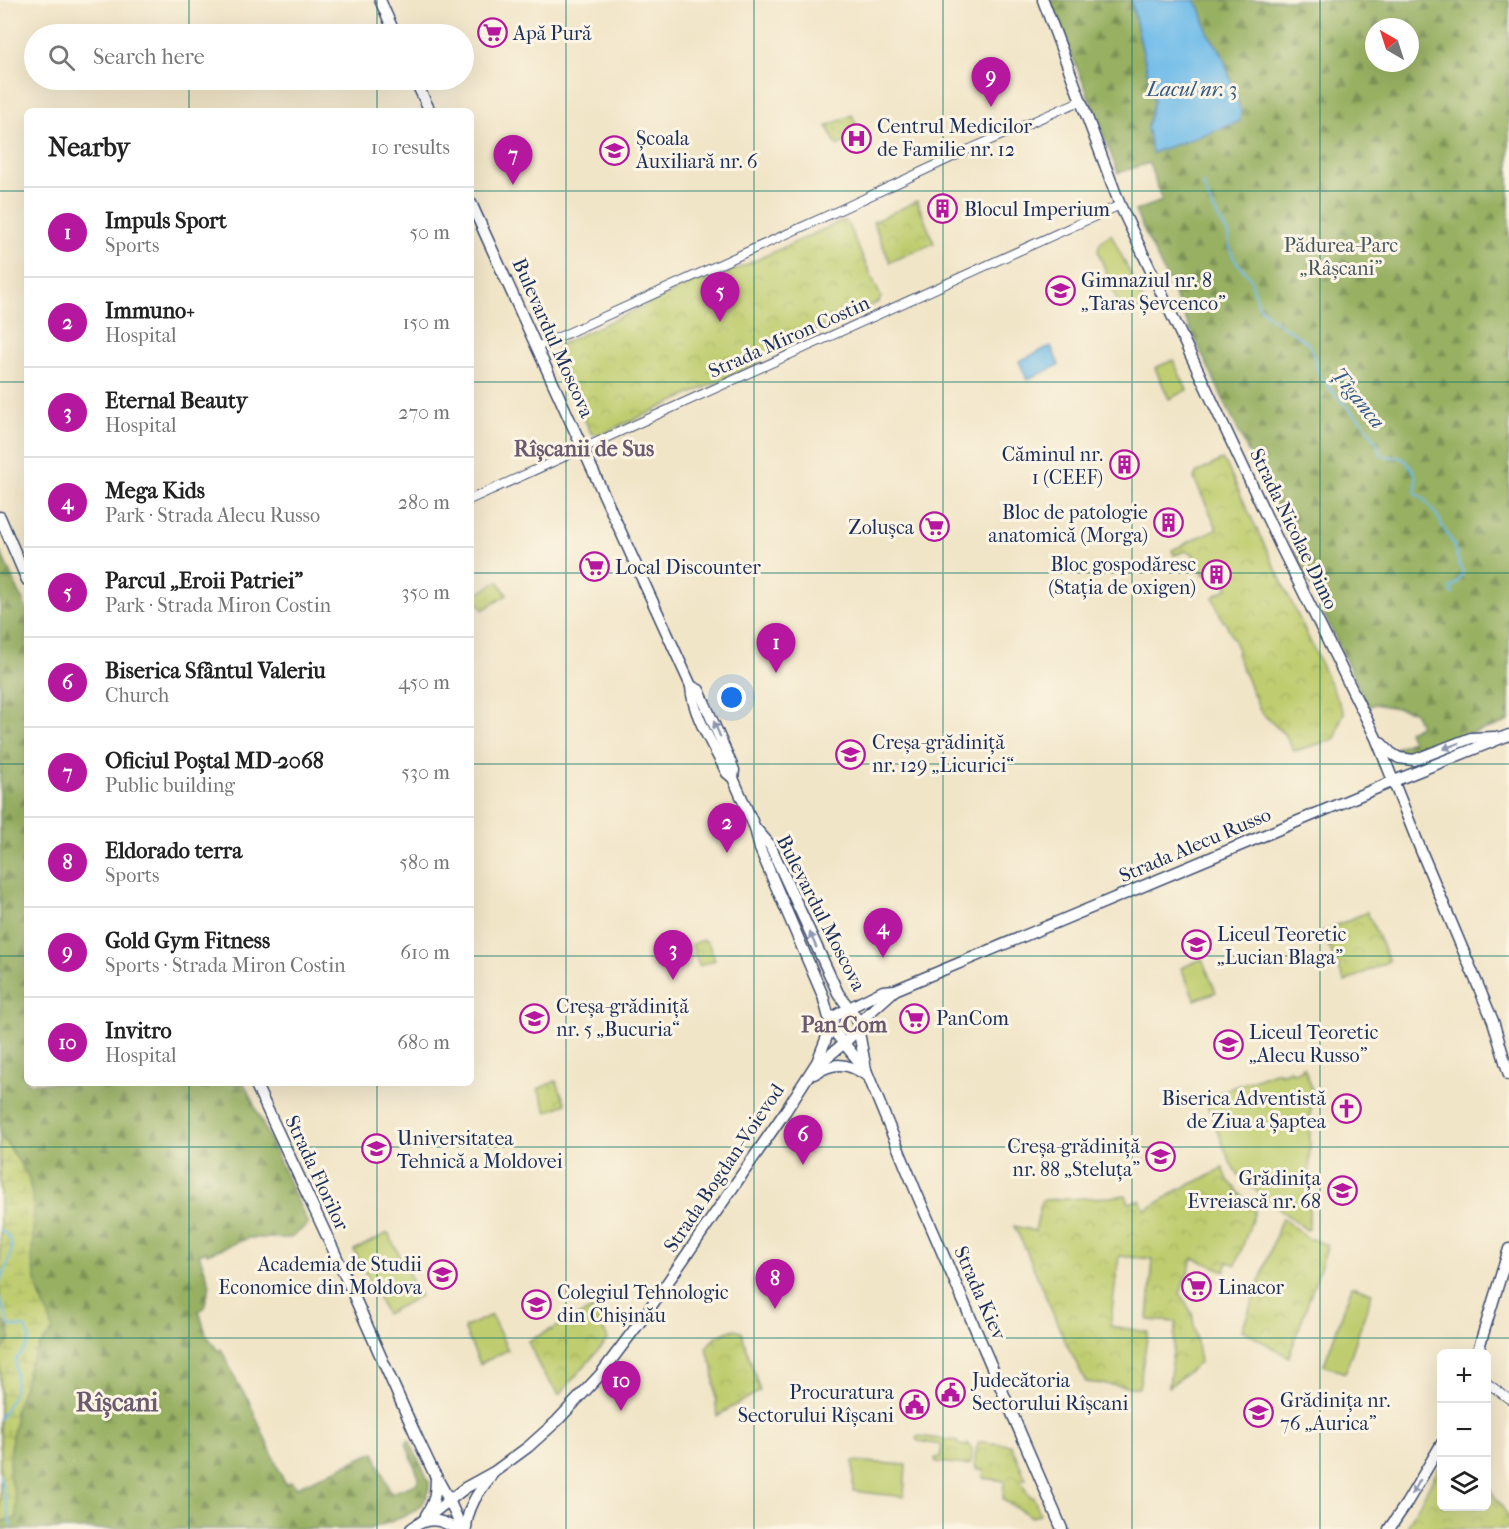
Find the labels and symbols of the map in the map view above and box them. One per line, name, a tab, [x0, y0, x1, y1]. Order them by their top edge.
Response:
supermarket icon: Apă Pură	[476, 17, 508, 49]
north arrow	[1365, 18, 1419, 72]
place label: Apă Pură	[512, 22, 592, 45]
pin: 9	[972, 57, 1010, 107]
water label: Lacul nr. 3	[1145, 77, 1237, 101]
place label: Centrul Medicilor de Familie nr. 12	[877, 115, 1032, 161]
hospital icon: Centrul Medicilor de Familie nr. 12	[840, 122, 872, 154]
place label: Școala Auxiliară nr. 6	[635, 127, 758, 173]
school or university icon: Școala Auxiliară nr. 6	[599, 134, 631, 166]
pin: 7	[494, 136, 532, 185]
building icon: Blocul Imperium	[927, 193, 959, 225]
place label: Blocul Imperium	[964, 198, 1110, 221]
park label: Pădurea-Parc „Râșcani”	[1284, 234, 1398, 280]
street label: Bulevardul Moscova	[508, 255, 599, 422]
place label: Gimnaziul nr. 8 „Taras Șevcenco”	[1081, 269, 1226, 316]
pin: 5	[700, 272, 740, 322]
school or university icon: Gimnaziul nr. 8 „Taras Șevcenco”	[1044, 275, 1076, 307]
street label: Strada Miron Costin	[705, 291, 873, 383]
water label: Țîganca	[1326, 363, 1390, 434]
district label: Rîșcanii de Sus	[514, 436, 654, 462]
place label: Căminul nr. 1 (CEEF)	[1002, 443, 1103, 489]
street label: Strada Nicolae Dimo	[1245, 445, 1343, 613]
building icon: Căminul nr. 1 (CEEF)	[1108, 449, 1140, 481]
place label: Bloc de patologie anatomică (Morga)	[988, 501, 1148, 547]
building icon: Bloc de patologie anatomică (Morga)	[1153, 507, 1185, 539]
supermarket icon: Zolușca	[919, 511, 951, 543]
place label: Zolușca	[848, 516, 915, 539]
supermarket icon: Local Discounter	[578, 551, 610, 583]
place label: Bloc gospodăresc (Stația de oxigen)	[1048, 553, 1196, 600]
place label: Local Discounter	[615, 556, 761, 579]
building icon: Bloc gospodăresc (Stația de oxigen)	[1201, 559, 1233, 591]
pin: 1	[756, 624, 796, 673]
your location	[717, 683, 746, 712]
one-way arrow	[712, 720, 721, 738]
place label: Creșa-grădiniță nr. 129 „Licurici“	[872, 731, 1014, 777]
school or university icon: Creșa-grădiniță nr. 129 „Licurici“	[835, 738, 867, 770]
one-way arrow	[1441, 742, 1459, 752]
street label: Strada Alecu Russo	[1116, 803, 1274, 887]
pin: 2	[708, 804, 746, 853]
street label: Bulevardul Moscova	[772, 831, 871, 995]
pin: 4	[864, 908, 902, 958]
place label: Liceul Teoretic „Lucian Blaga”	[1217, 923, 1346, 969]
school or university icon: Liceul Teoretic „Lucian Blaga”	[1180, 929, 1212, 961]
pin: 3	[654, 930, 692, 980]
one-way arrow	[808, 932, 817, 949]
place label: Creșa-grădiniță nr. 5 „Bucuria“	[556, 995, 690, 1041]
school or university icon: Creșa-grădiniță nr. 5 „Bucuria“	[519, 1002, 551, 1034]
supermarket icon: PanCom	[899, 1002, 931, 1034]
place label: PanCom	[936, 1007, 1009, 1030]
district label: Pan-Com	[801, 1012, 888, 1038]
place label: Liceul Teoretic „Alecu Russo”	[1249, 1021, 1378, 1067]
school or university icon: Liceul Teoretic „Alecu Russo”	[1212, 1028, 1244, 1060]
street label: Strada Bogdan-Voievod	[659, 1078, 790, 1257]
place label: Biserica Adventistă de Ziua a Șaptea	[1162, 1087, 1327, 1134]
church icon: Biserica Adventistă de Ziua a Șaptea	[1331, 1093, 1363, 1125]
street label: Strada Florilor	[280, 1112, 354, 1235]
pin: 6	[784, 1116, 822, 1165]
place label: Universitatea Tehnică a Moldovei	[397, 1127, 563, 1173]
school or university icon: Universitatea Tehnică a Moldovei	[360, 1133, 392, 1165]
place label: Creșa-grădiniță nr. 88 „Steluța”	[1007, 1135, 1141, 1182]
school or university icon: Creșa-grădiniță nr. 88 „Steluța”	[1145, 1141, 1177, 1173]
place label: Grădinița Evreiască nr. 68	[1187, 1167, 1322, 1213]
school or university icon: Grădinița Evreiască nr. 68	[1326, 1174, 1358, 1206]
street label: Strada Kiev	[949, 1243, 1011, 1344]
place label: Academia de Studii Economice din Moldova	[218, 1253, 423, 1299]
school or university icon: Academia de Studii Economice din Moldova	[427, 1259, 459, 1291]
pin: 8	[756, 1260, 794, 1309]
supermarket icon: Linacor	[1181, 1271, 1213, 1303]
place label: Linacor	[1218, 1276, 1285, 1299]
place label: Colegiul Tehnologic din Chișinău	[557, 1281, 729, 1327]
school or university icon: Colegiul Tehnologic din Chișinău	[520, 1288, 552, 1320]
pin: 10	[602, 1362, 640, 1411]
place label: Judecătoria Sectorului Rîșcani	[970, 1369, 1128, 1415]
public building icon: Judecătoria Sectorului Rîșcani	[935, 1376, 967, 1408]
place label: Procuratura Sectorului Rîșcani	[738, 1381, 895, 1427]
district label: Rîșcani	[76, 1387, 159, 1418]
public building icon: Procuratura Sectorului Rîșcani	[899, 1388, 931, 1420]
place label: Grădinița nr. 76 „Aurica”	[1280, 1389, 1390, 1435]
school or university icon: Grădinița nr. 76 „Aurica”	[1243, 1396, 1275, 1428]
one-way arrow	[1411, 1479, 1422, 1495]

